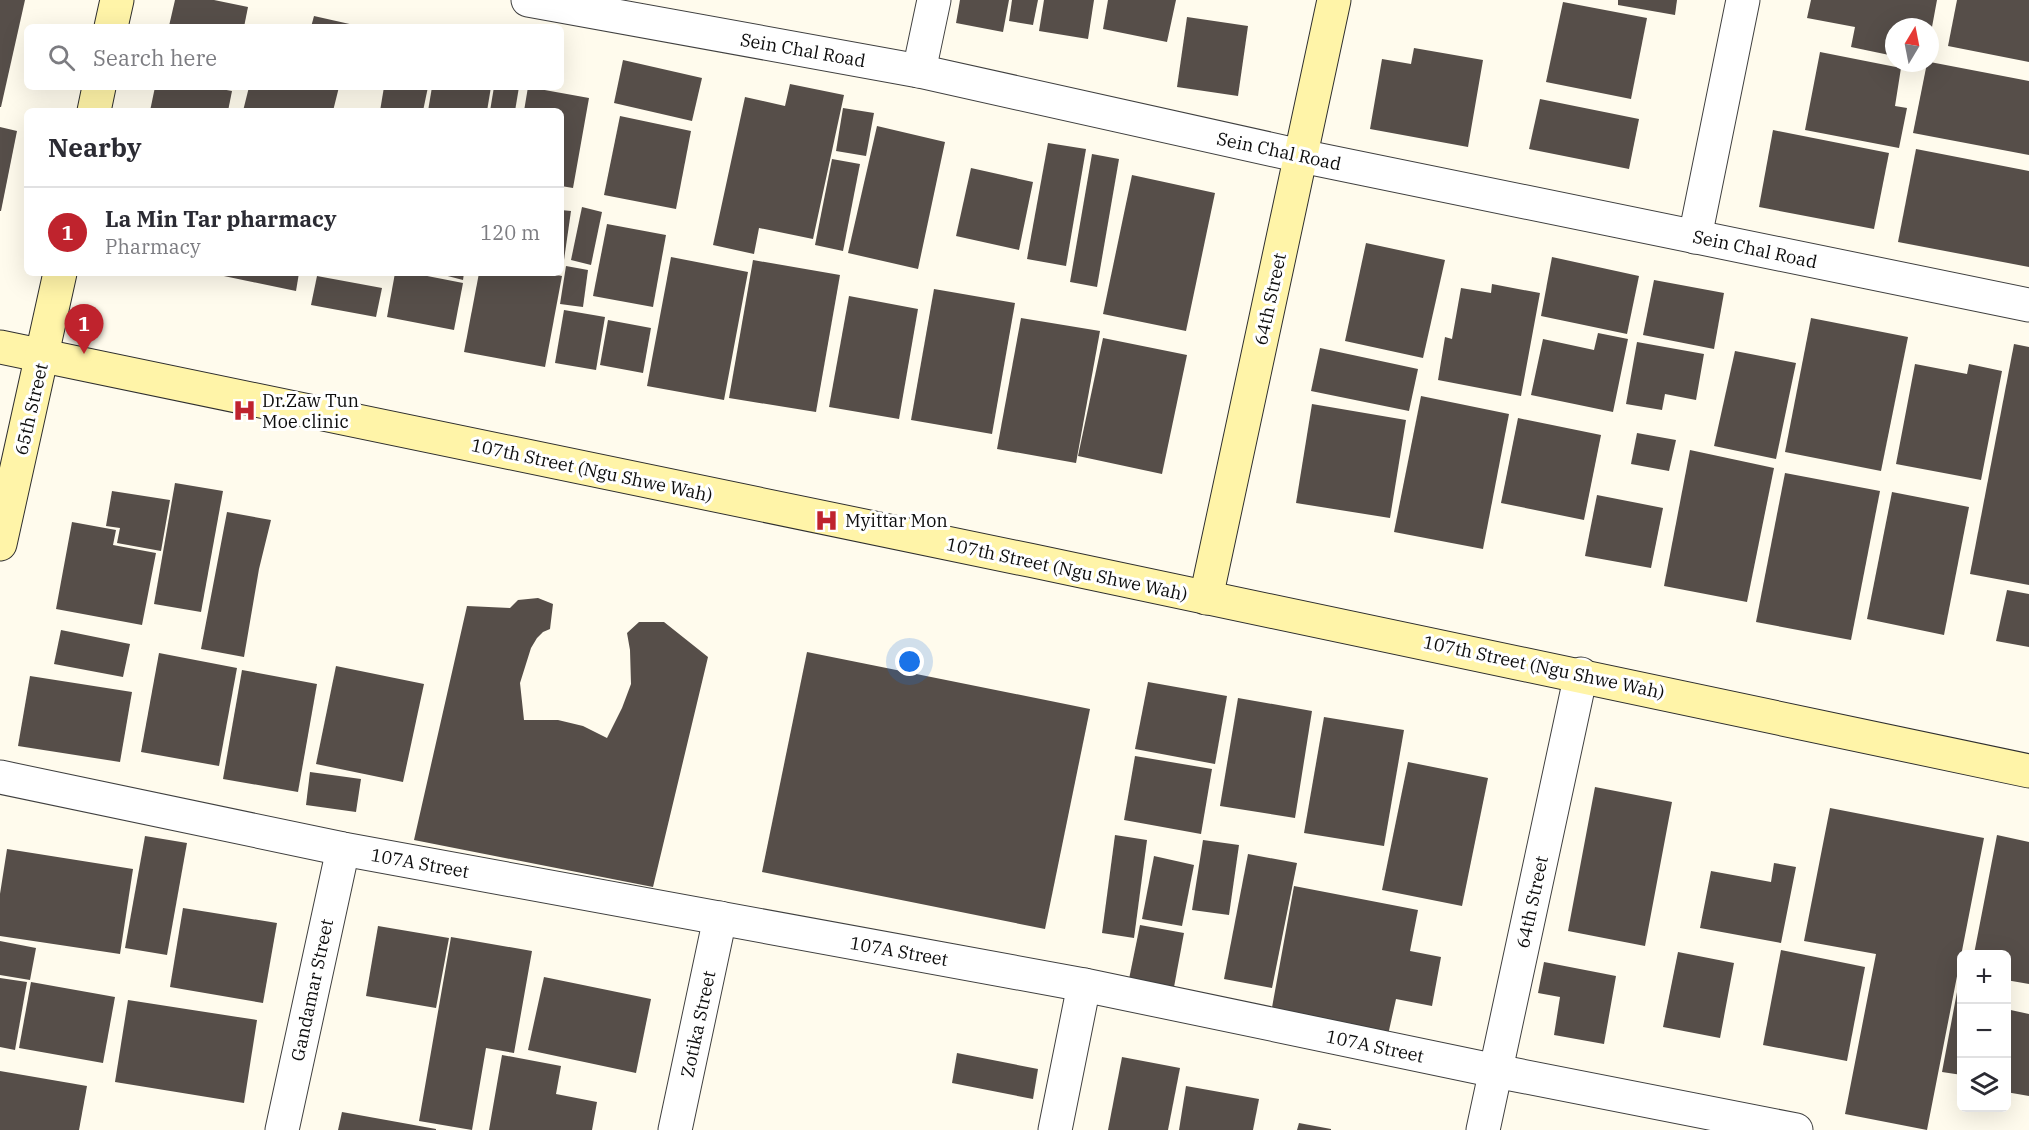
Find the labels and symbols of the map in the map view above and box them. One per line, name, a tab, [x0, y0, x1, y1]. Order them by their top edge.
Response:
north arrow	[1885, 18, 1939, 72]
street label: Sein Chal Road	[739, 28, 868, 72]
street label: Sein Chal Road	[1215, 127, 1343, 175]
street label: Sein Chal Road	[1691, 225, 1819, 273]
street label: 64th Street	[1249, 251, 1291, 347]
pin: 1	[64, 304, 104, 354]
street label: 65th Street	[9, 361, 53, 457]
place label: Dr.Zaw Tun Moe clinic	[262, 389, 359, 433]
hospital icon: Dr.Zaw Tun Moe clinic	[231, 397, 257, 423]
street label: 107th Street (Ngu Shwe Wah)	[469, 433, 715, 507]
hospital icon: Myittar Mon	[814, 507, 840, 533]
place label: Myittar Mon	[845, 509, 948, 532]
street label: 107th Street (Ngu Shwe Wah)	[944, 532, 1190, 606]
street label: 107th Street (Ngu Shwe Wah)	[1421, 630, 1667, 704]
your location	[895, 647, 924, 676]
street label: 107A Street	[369, 843, 471, 883]
street label: 64th Street	[1511, 854, 1553, 950]
street label: Gandamar Street	[286, 917, 338, 1063]
street label: 107A Street	[848, 931, 950, 971]
street label: Zotika Street	[675, 968, 721, 1080]
street label: 107A Street	[1324, 1024, 1426, 1068]

